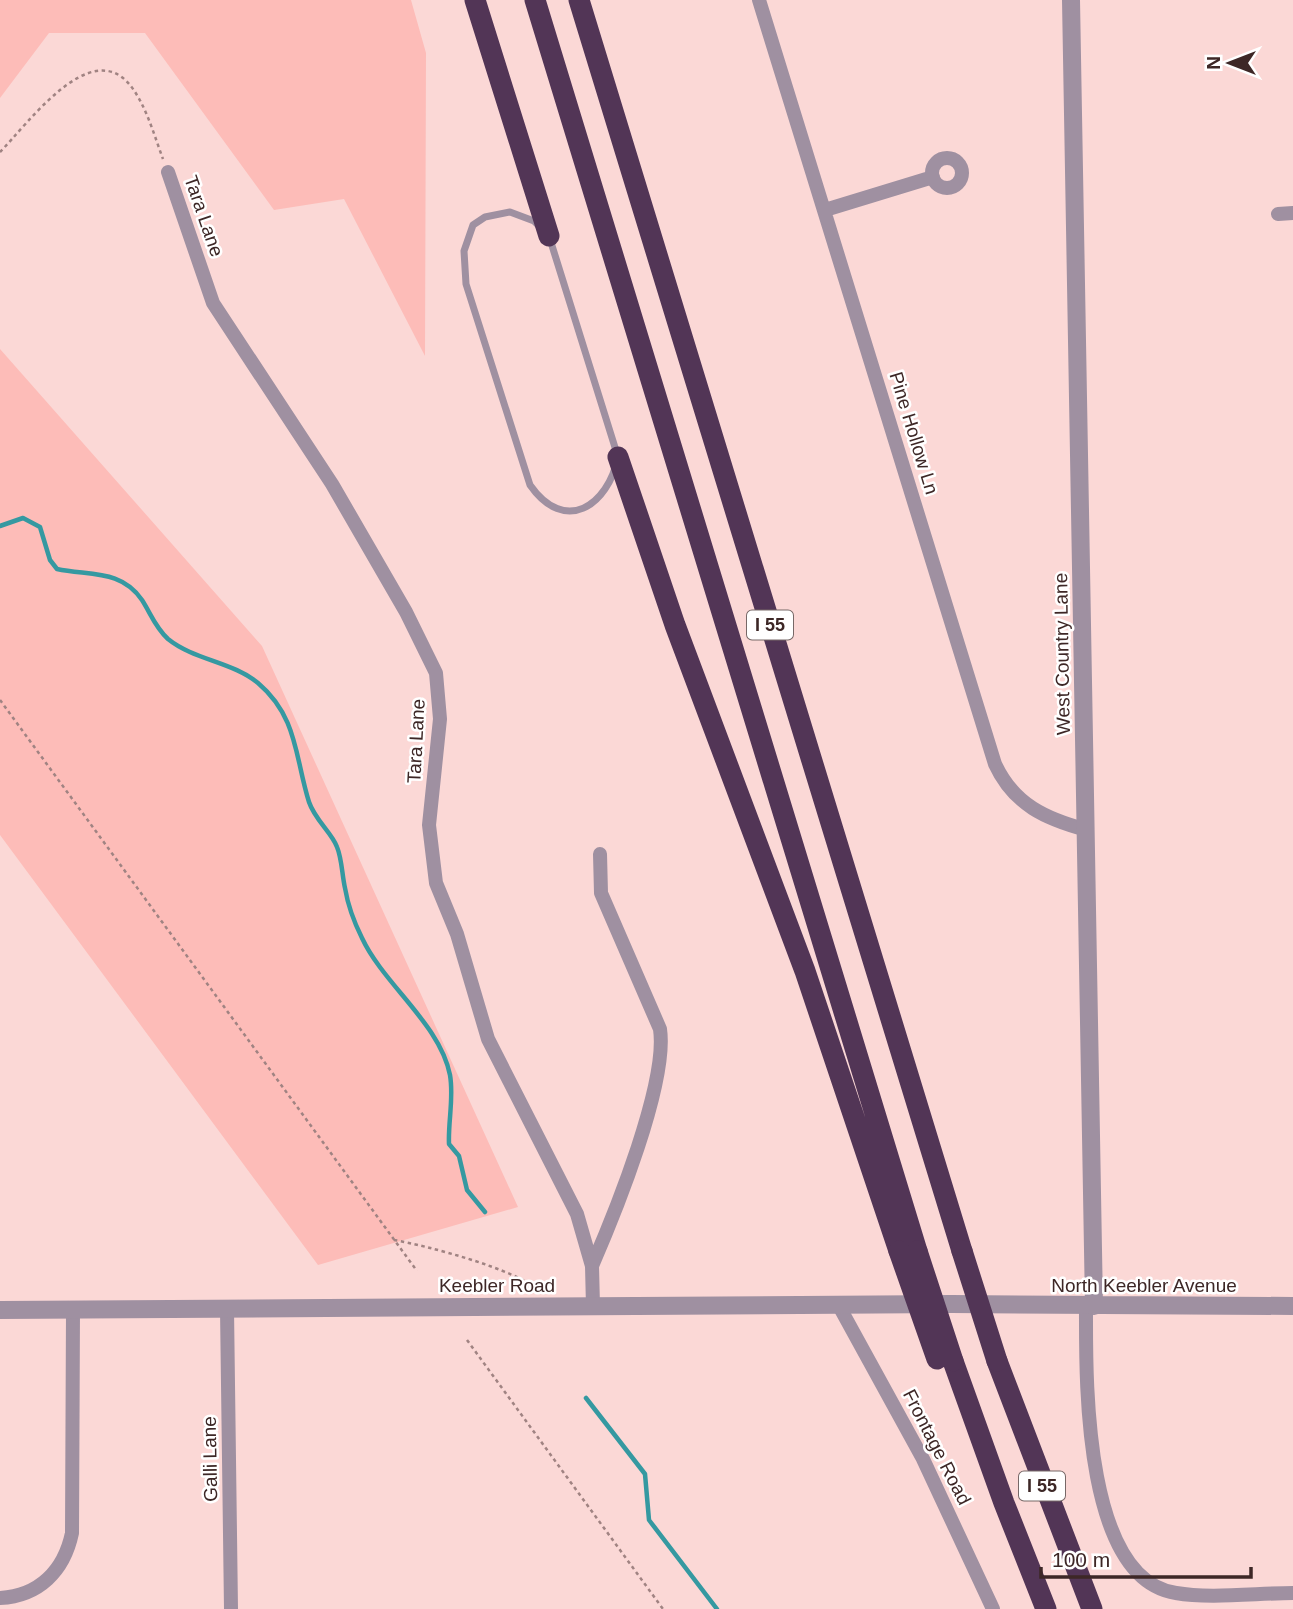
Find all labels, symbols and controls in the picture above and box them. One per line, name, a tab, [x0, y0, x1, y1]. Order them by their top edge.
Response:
north arrow	[1195, 28, 1265, 98]
text: N	[1203, 56, 1224, 70]
street label: Tara Lane	[180, 173, 228, 259]
street label: Pine Hollow Ln	[885, 369, 943, 497]
street label: West Country Lane	[1050, 573, 1074, 735]
road number: I 55	[747, 610, 793, 640]
street label: Tara Lane	[403, 698, 429, 784]
street label: Keebler Road	[439, 1275, 555, 1296]
street label: North Keebler Avenue	[1051, 1275, 1237, 1296]
street label: Frontage Road	[899, 1386, 975, 1508]
street label: Galli Lane	[199, 1416, 221, 1502]
road number: I 55	[1019, 1471, 1065, 1500]
scale bar	[1041, 1536, 1251, 1580]
text: 100 m	[1052, 1548, 1110, 1571]

